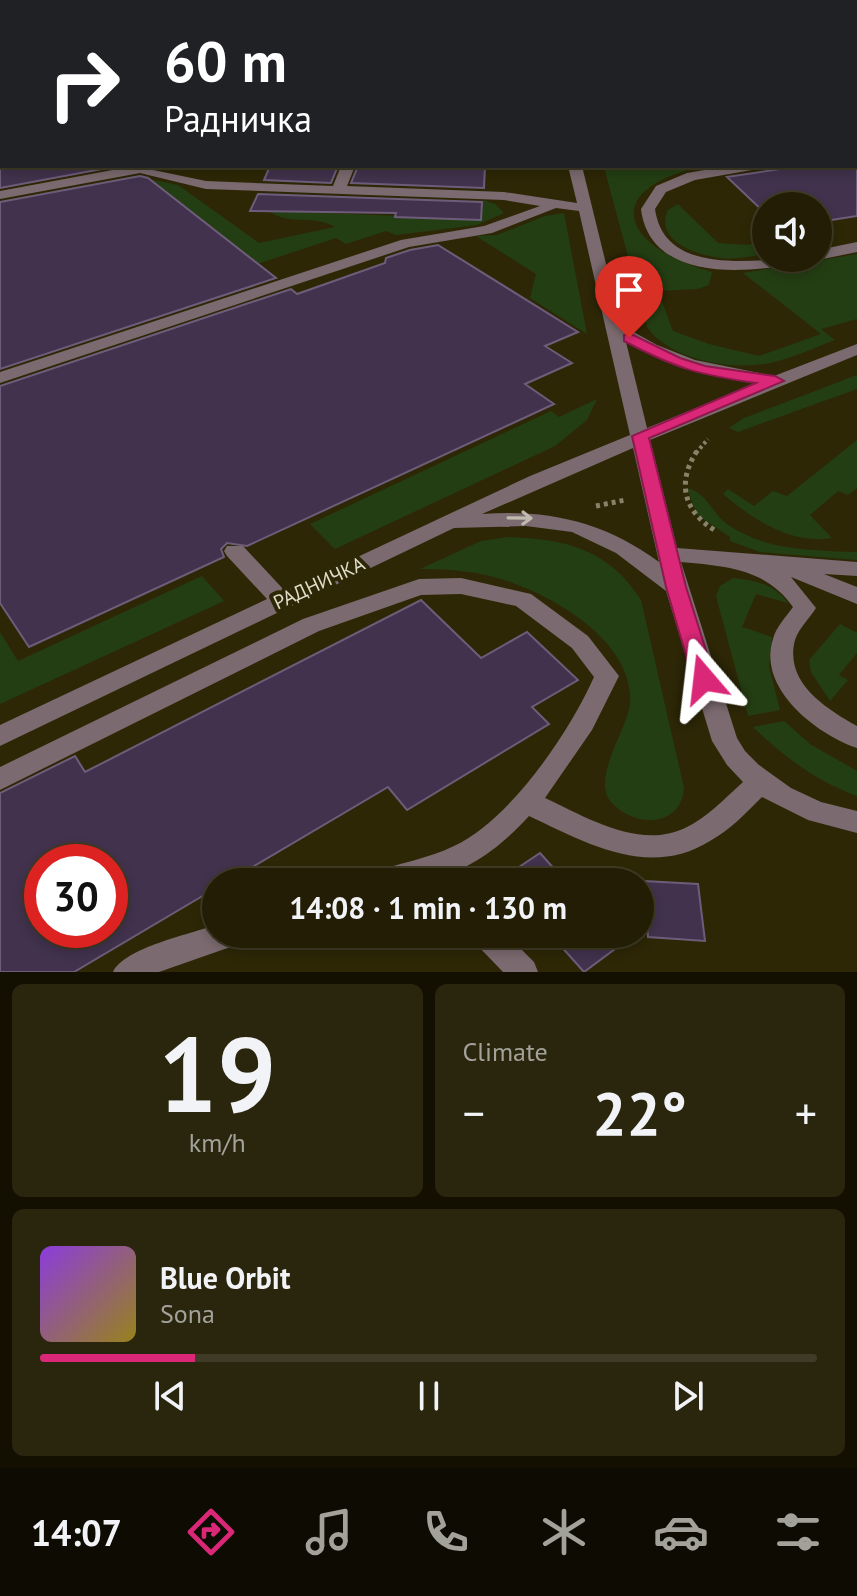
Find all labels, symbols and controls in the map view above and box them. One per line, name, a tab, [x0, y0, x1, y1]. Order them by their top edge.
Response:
text: 60 m	[164, 25, 287, 97]
icon: right	[32, 32, 136, 136]
text: Радничка	[164, 95, 312, 142]
map controls	[752, 192, 832, 272]
button: sound	[752, 192, 832, 272]
pin	[595, 256, 663, 338]
icon: arrive	[607, 268, 651, 312]
one-way arrow	[506, 510, 533, 526]
street label: РАДНИЧКА	[269, 550, 369, 615]
position arrow	[662, 637, 746, 721]
speed limit sign: 30	[24, 844, 128, 948]
text: 14:08 · 1 min · 130 m	[289, 888, 567, 927]
text: 19	[158, 1006, 276, 1141]
text: Climate	[463, 1035, 548, 1068]
text: 22°	[593, 1074, 687, 1152]
text: −	[463, 1084, 485, 1141]
text: +	[795, 1084, 817, 1141]
text: km/h	[189, 1126, 246, 1159]
text: Blue Orbit	[160, 1258, 290, 1297]
text: Sona	[160, 1297, 215, 1330]
icon: previous	[148, 1374, 192, 1418]
icon: pause	[407, 1374, 451, 1418]
icon: next	[666, 1374, 710, 1418]
icon: directions	[183, 1504, 239, 1560]
icon: music	[301, 1504, 357, 1560]
icon: phone	[418, 1504, 474, 1560]
icon: climate	[536, 1504, 592, 1560]
icon: car	[653, 1504, 709, 1560]
icon: filters	[770, 1504, 826, 1560]
text: 14:07	[31, 1509, 122, 1556]

